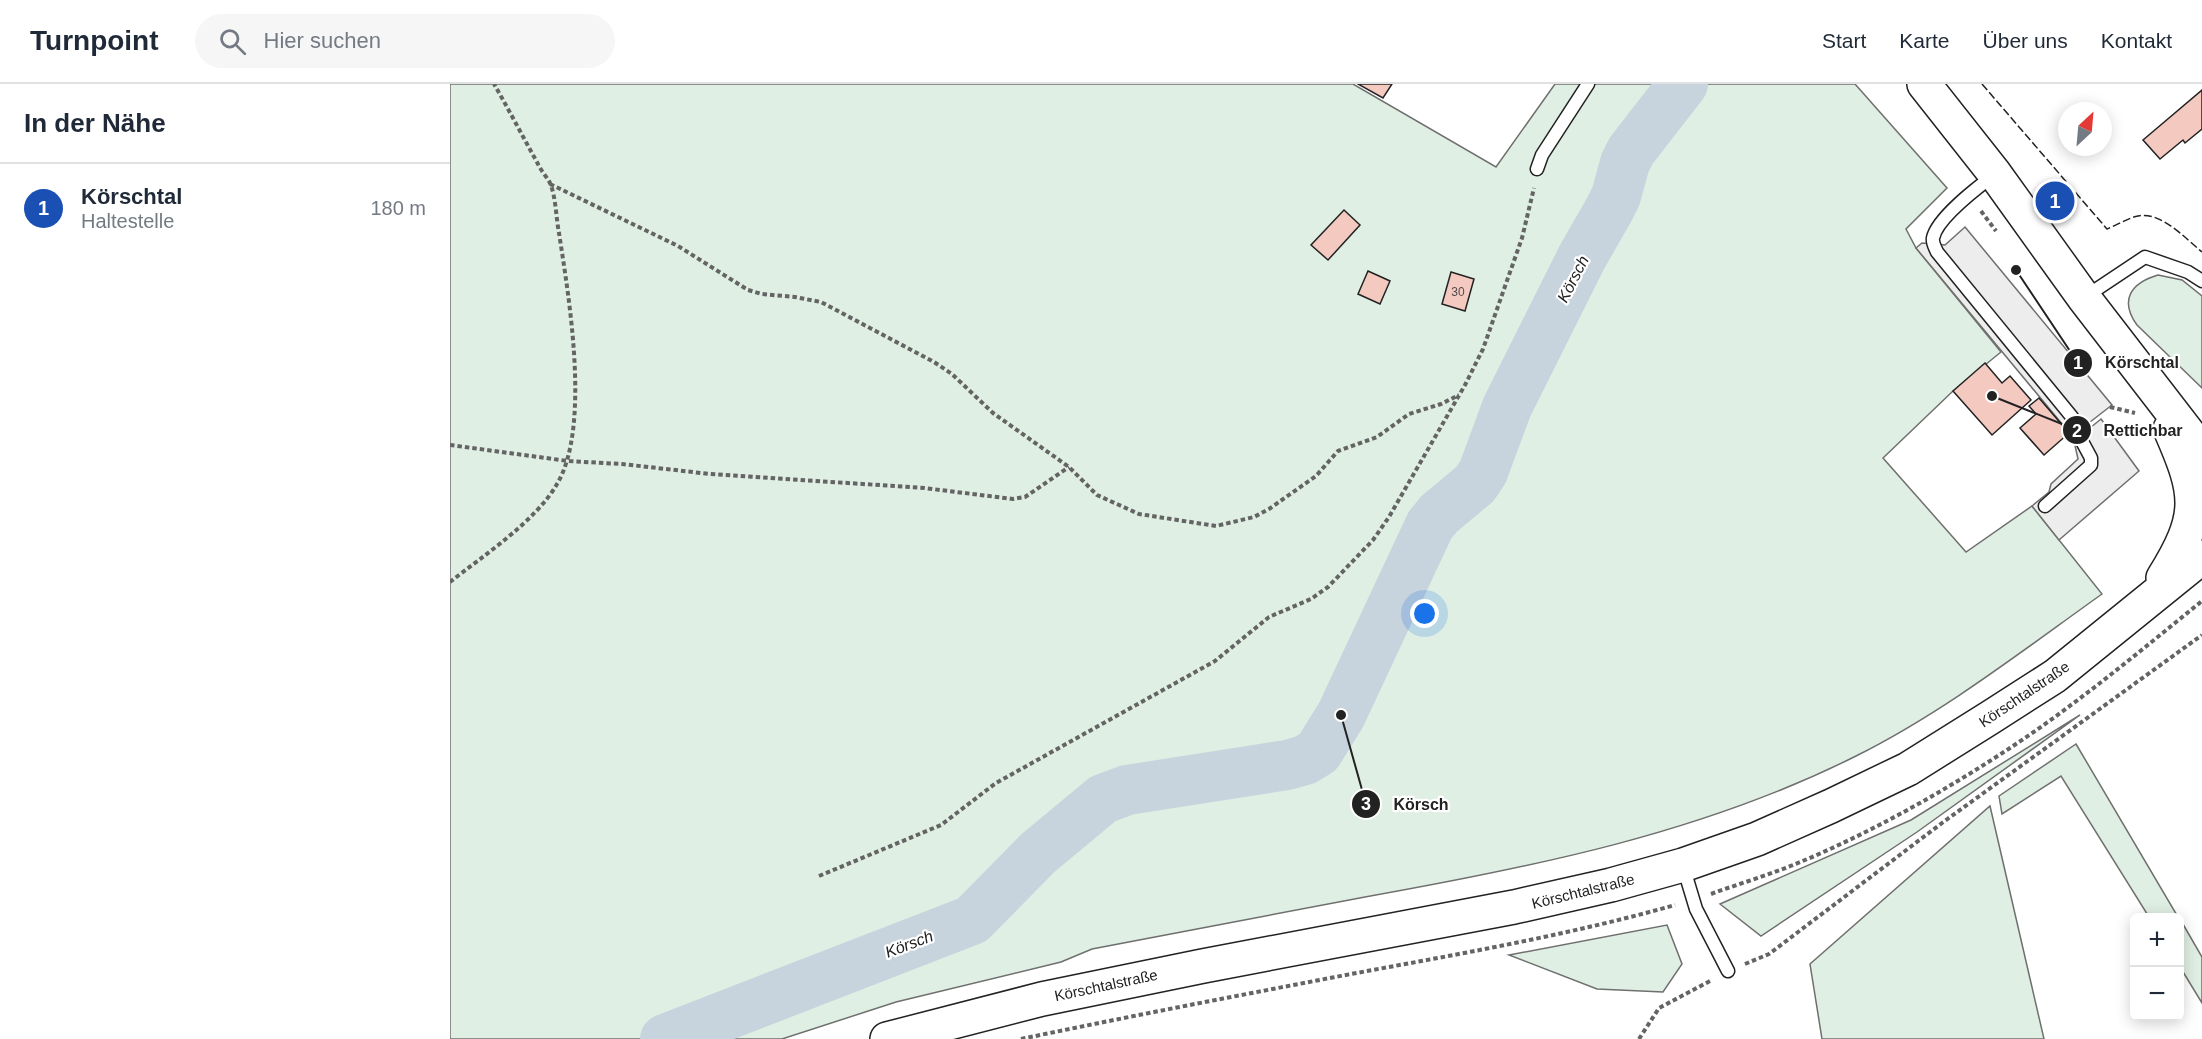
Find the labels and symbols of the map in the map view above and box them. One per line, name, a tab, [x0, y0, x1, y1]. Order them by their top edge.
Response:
north arrow	[2058, 102, 2112, 156]
pin: 1	[2036, 178, 2074, 224]
water label: Körsch	[1554, 253, 1592, 305]
house number: 30	[1451, 285, 1465, 299]
callout: Körschtal	[2063, 346, 2191, 380]
text: 1	[2073, 353, 2083, 373]
text: Körschtal	[2105, 354, 2179, 371]
callout: Rettichbar	[2062, 413, 2195, 447]
text: 2	[2072, 421, 2082, 441]
text: Rettichbar	[2103, 422, 2183, 439]
your location	[1410, 599, 1439, 628]
street label: Körschtalstraße	[1976, 658, 2072, 730]
callout: Körsch	[1351, 787, 1460, 821]
text: 3	[1361, 794, 1371, 814]
text: Körsch	[1393, 796, 1449, 813]
street label: Körschtalstraße	[1530, 870, 1636, 912]
water label: Körsch	[883, 927, 935, 961]
street label: Körschtalstraße	[1053, 966, 1159, 1004]

